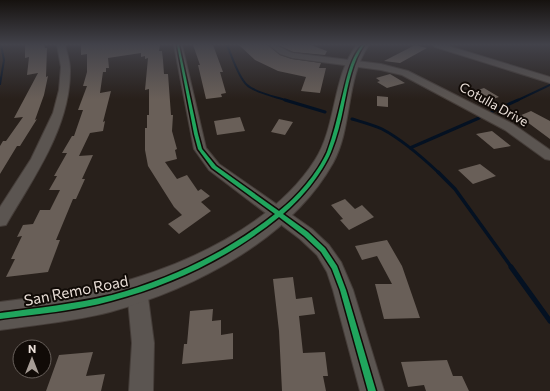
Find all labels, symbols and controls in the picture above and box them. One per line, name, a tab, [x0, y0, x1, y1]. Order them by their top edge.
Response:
street label: Cotulla Drive	[457, 78, 531, 130]
street label: San Remo Road	[22, 271, 130, 309]
north arrow	[12, 339, 52, 379]
text: N	[28, 342, 36, 355]

